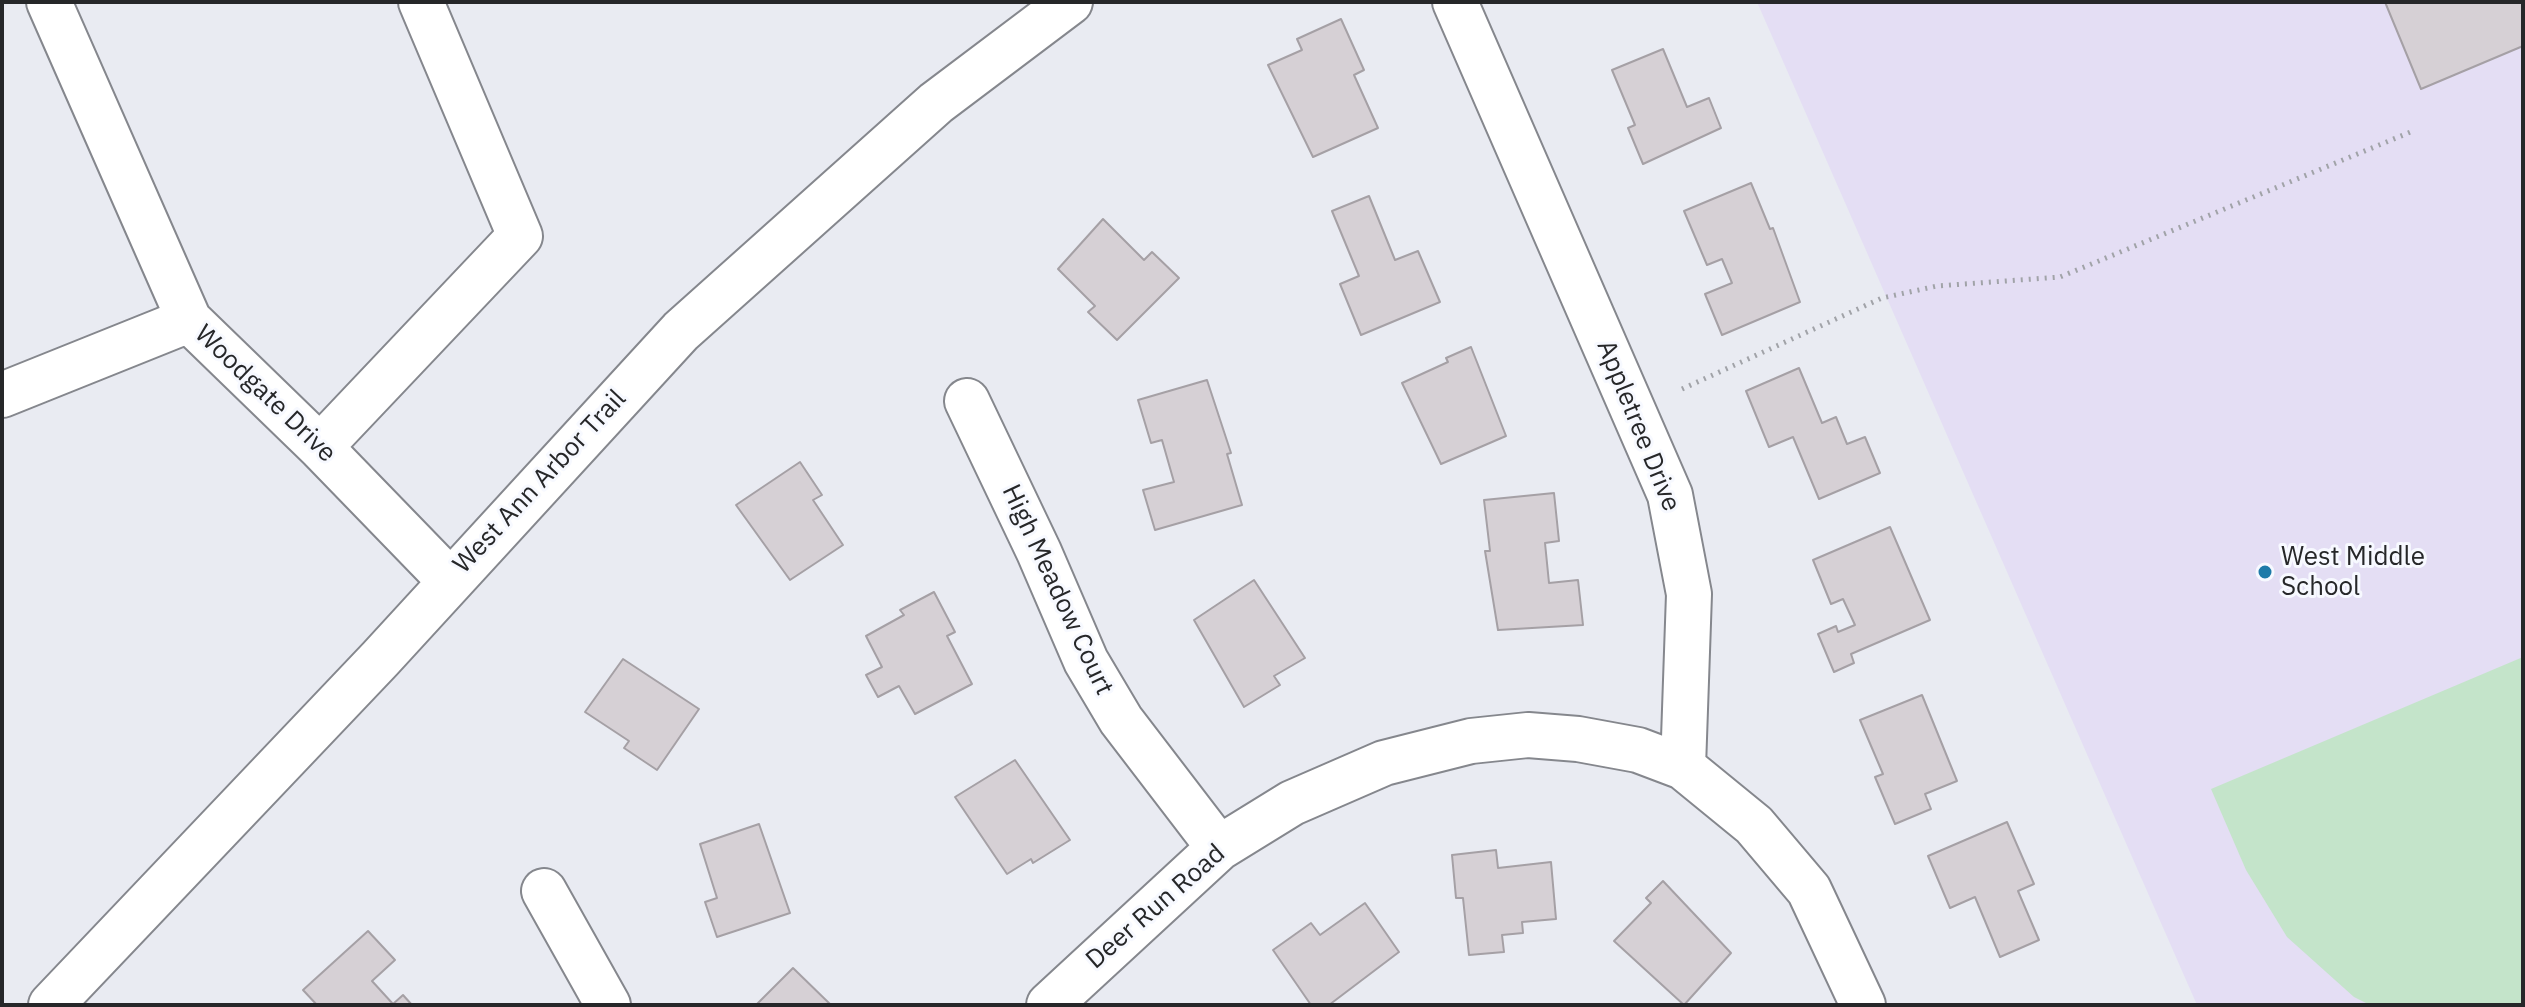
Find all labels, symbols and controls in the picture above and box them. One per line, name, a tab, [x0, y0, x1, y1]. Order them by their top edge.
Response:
street label: Woodgate Drive	[188, 319, 342, 469]
street label: Appletree Drive	[1589, 336, 1687, 516]
street label: West Ann Arbor Trail	[447, 384, 633, 580]
street label: High Meadow Court	[995, 480, 1119, 700]
place label: West Middle School	[2281, 541, 2425, 602]
marker: West Middle School	[2256, 563, 2274, 581]
street label: Deer Run Road	[1080, 838, 1232, 976]

